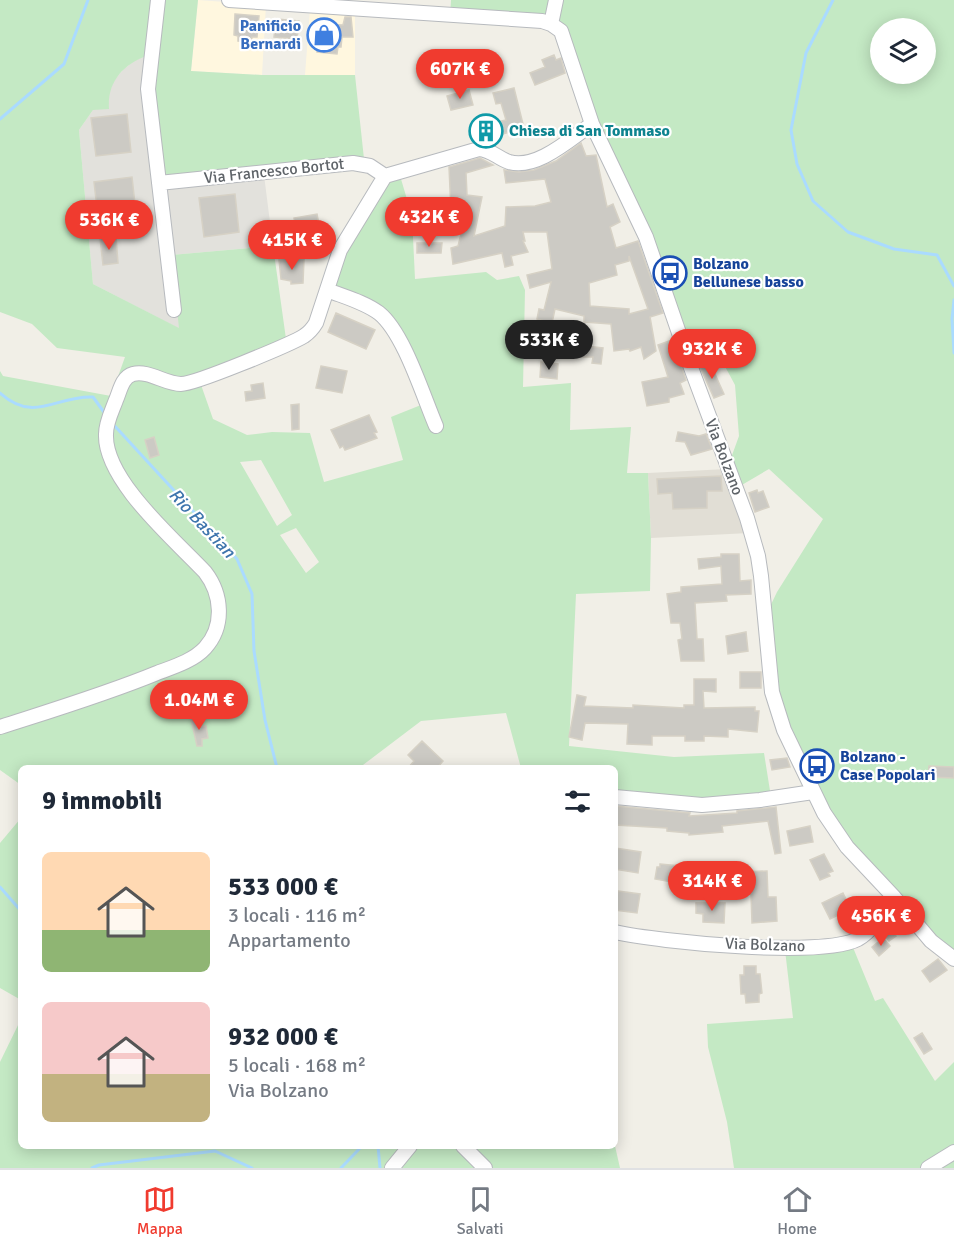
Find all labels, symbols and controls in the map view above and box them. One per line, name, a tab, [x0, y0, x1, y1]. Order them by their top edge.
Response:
place label: Panificio Bernardi	[240, 16, 301, 54]
shop icon: Panificio Bernardi	[306, 17, 342, 53]
map controls	[870, 18, 936, 84]
button: layers	[870, 18, 936, 84]
pin: 607K €	[411, 49, 509, 100]
text: 607K €	[430, 56, 490, 81]
building icon: Chiesa di San Tommaso	[468, 113, 504, 149]
place label: Chiesa di San Tommaso	[509, 121, 670, 141]
street label: Via Francesco Bortot	[203, 154, 346, 188]
pin: 432K €	[380, 197, 478, 248]
pin: 536K €	[60, 200, 158, 251]
text: 432K €	[399, 204, 459, 229]
text: 536K €	[79, 207, 139, 232]
pin: 415K €	[243, 220, 341, 271]
text: 415K €	[262, 227, 322, 252]
place label: Bolzano Bellunese basso	[693, 254, 804, 292]
bus stop icon: Bolzano Bellunese basso	[652, 255, 688, 291]
pin: 533K €	[500, 320, 598, 371]
text: 533K €	[519, 327, 579, 352]
pin: 932K €	[663, 329, 761, 380]
text: 932K €	[682, 336, 742, 361]
street label: Via Bolzano	[700, 416, 748, 498]
water label: Rio Bastian	[164, 484, 241, 563]
pin: 1.04M €	[144, 680, 254, 731]
text: 1.04M €	[164, 687, 234, 712]
place label: Bolzano - Case Popolari	[840, 747, 936, 785]
bus stop icon: Bolzano - Case Popolari	[799, 748, 835, 784]
text: 9 immobili	[42, 785, 162, 817]
icon: filters	[561, 785, 594, 818]
pin: 314K €	[663, 861, 761, 912]
text: 314K €	[682, 868, 742, 893]
text: 533 000 €	[228, 871, 338, 903]
icon: home	[90, 876, 162, 948]
pin: 456K €	[832, 896, 930, 947]
text: 3 locali · 116 m²	[228, 903, 366, 928]
text: 456K €	[851, 903, 911, 928]
text: Appartamento	[228, 928, 351, 953]
street label: Via Bolzano	[724, 934, 806, 956]
text: 932 000 €	[228, 1021, 338, 1053]
icon: home	[90, 1026, 162, 1098]
text: 5 locali · 168 m²	[228, 1053, 366, 1078]
text: Via Bolzano	[228, 1078, 329, 1103]
tab: Mappa	[137, 1183, 183, 1239]
tab: Salvati	[457, 1183, 504, 1239]
tab: Home	[777, 1183, 817, 1239]

